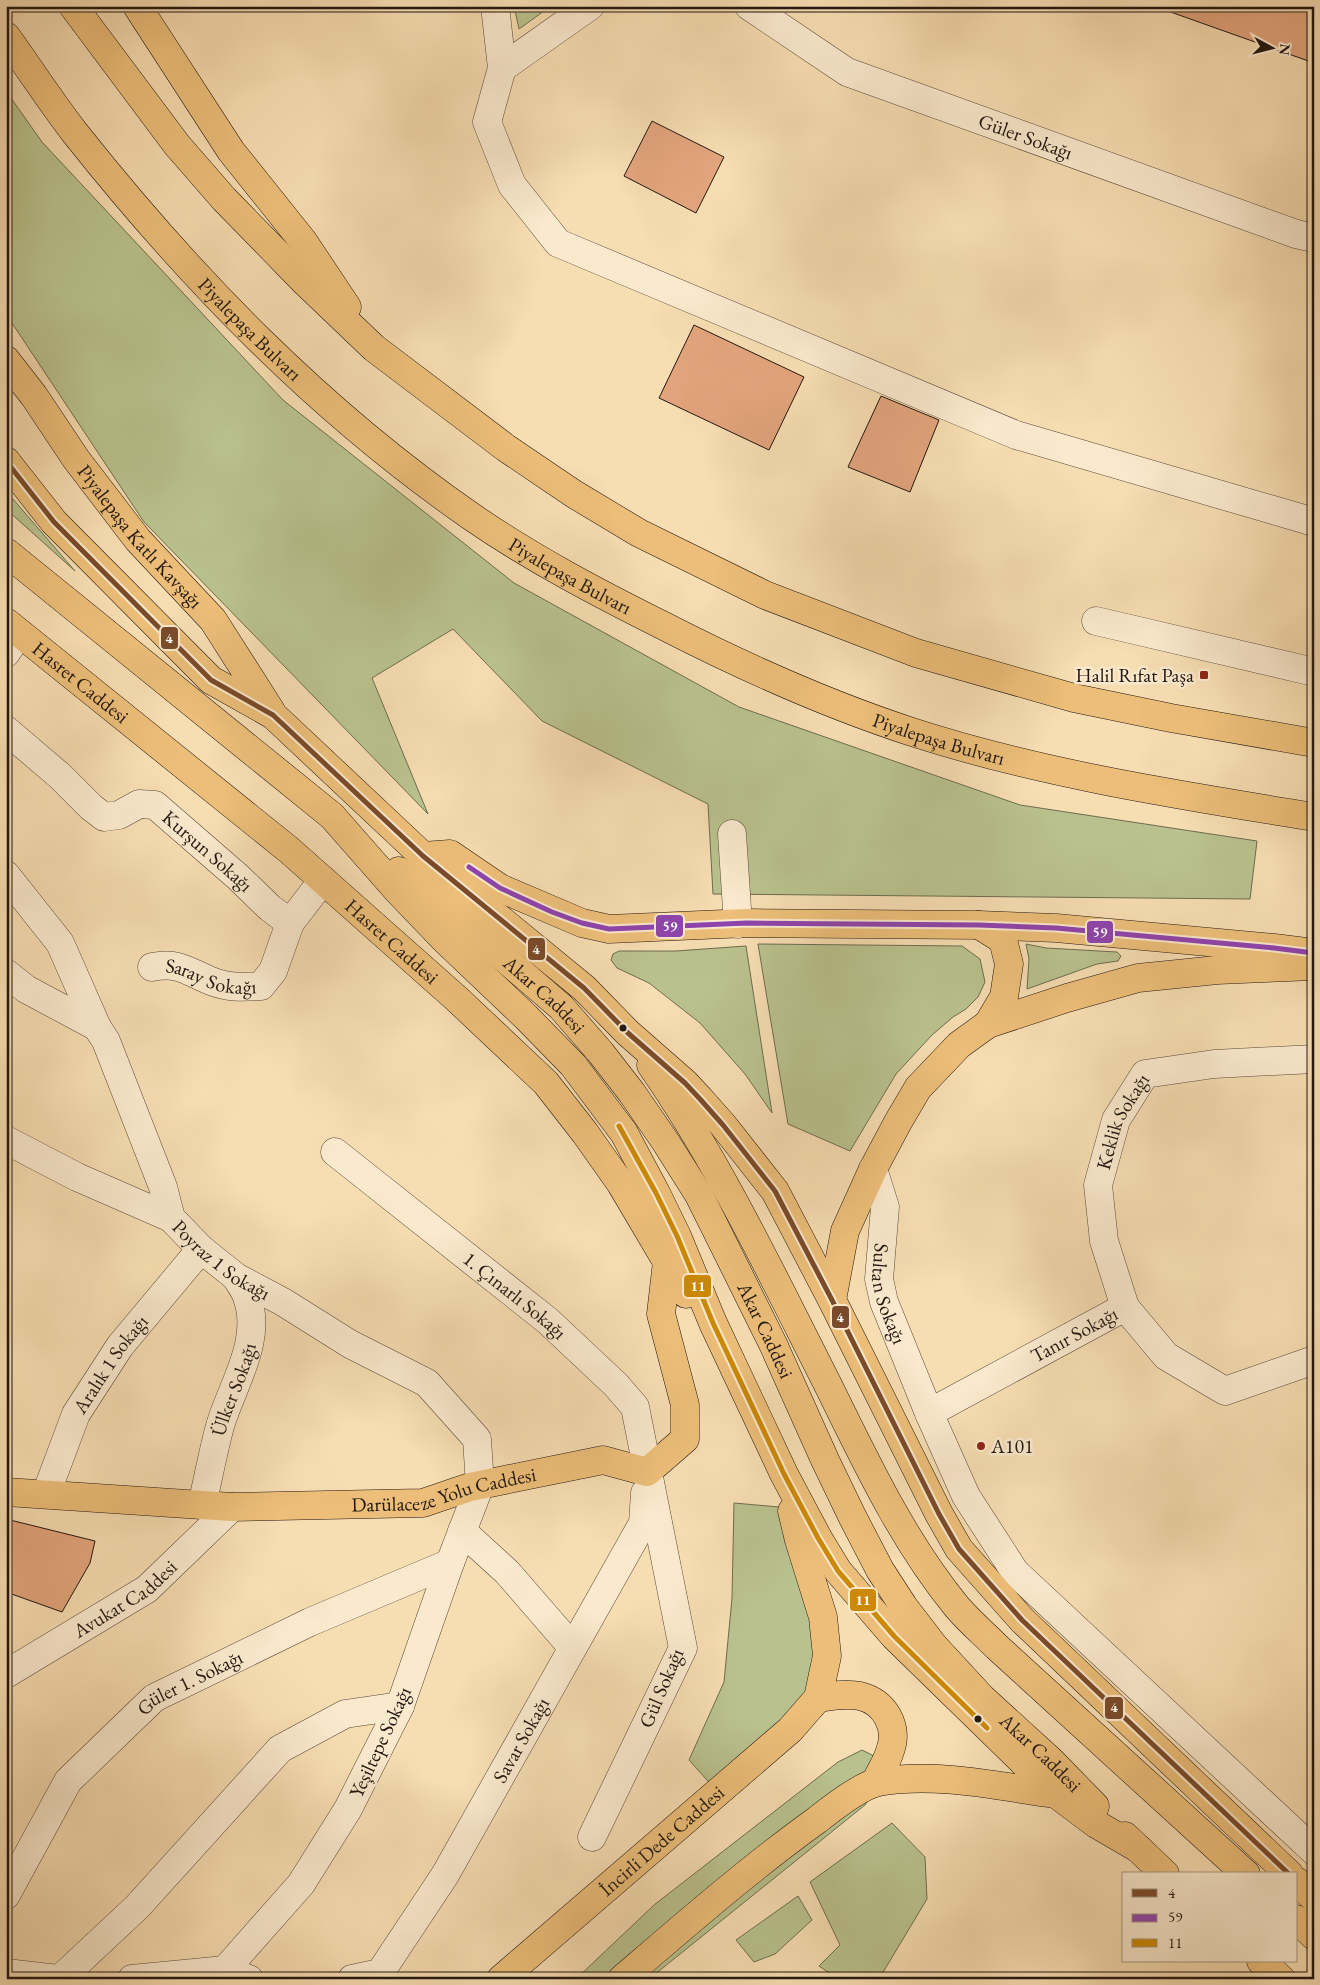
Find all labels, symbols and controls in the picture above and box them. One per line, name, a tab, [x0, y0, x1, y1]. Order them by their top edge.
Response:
north arrow	[1248, 22, 1298, 72]
text: N	[1275, 43, 1295, 57]
street label: Güler Sokağı	[975, 108, 1076, 165]
street label: Piyalepaşa Bulvarı	[192, 272, 307, 387]
street label: Piyalepaşa Katlı Kavşağı	[72, 459, 209, 614]
street label: Piyalepaşa Bulvarı	[504, 531, 636, 620]
line badge: 4	[160, 626, 179, 650]
text: 4	[165, 629, 173, 647]
street label: Hasret Caddesi	[27, 635, 135, 729]
place label: Halil Rıfat Paşa	[1076, 662, 1194, 688]
marker: Halil Rıfat Paşa	[1198, 669, 1210, 681]
street label: Piyalepaşa Bulvarı	[869, 707, 1008, 771]
street label: Kurşun Sokağı	[157, 804, 259, 898]
street label: Hasret Caddesi	[340, 893, 444, 990]
line badge: 59	[655, 914, 684, 938]
text: 59	[663, 917, 678, 935]
line badge: 59	[1086, 920, 1114, 944]
text: 59	[1093, 923, 1108, 941]
line badge: 4	[527, 937, 546, 961]
text: 4	[532, 940, 540, 958]
street label: Akar Caddesi	[497, 949, 591, 1039]
street label: Saray Sokağı	[165, 952, 257, 1000]
unlabelled marker	[618, 1023, 628, 1033]
street label: Keklik Sokağı	[1090, 1068, 1155, 1173]
street label: Poyraz 1 Sokağı	[167, 1214, 275, 1306]
street label: Sultan Sokağı	[866, 1242, 913, 1348]
street label: 1. Çınarlı Sokağı	[458, 1246, 572, 1345]
line badge: 11	[683, 1274, 712, 1298]
text: 11	[691, 1277, 705, 1295]
street label: Akar Caddesi	[731, 1277, 800, 1382]
street label: Tanır Sokağı	[1026, 1300, 1122, 1369]
line badge: 4	[831, 1305, 850, 1329]
text: 4	[836, 1308, 844, 1326]
street label: Aralık 1 Sokağı	[66, 1309, 154, 1419]
street label: Ülker Sokağı	[205, 1341, 262, 1439]
place label: A101	[990, 1433, 1034, 1459]
marker: A101	[975, 1440, 987, 1452]
street label: Darülaceze Yolu Caddesi	[351, 1461, 538, 1517]
street label: Avukat Caddesi	[67, 1554, 183, 1644]
line badge: 11	[849, 1588, 877, 1612]
text: 11	[856, 1591, 870, 1609]
street label: Güler 1. Sokağı	[131, 1644, 247, 1721]
street label: Gül Sokağı	[633, 1644, 689, 1732]
street label: Yeşiltepe Sokağı	[343, 1682, 417, 1802]
street label: Savar Sokağı	[487, 1693, 555, 1787]
line badge: 4	[1104, 1696, 1124, 1720]
text: 4	[1110, 1698, 1118, 1716]
street label: Akar Caddesi	[994, 1707, 1087, 1798]
unlabelled marker	[973, 1714, 983, 1724]
street label: İncirli Dede Caddesi	[594, 1779, 730, 1902]
legend	[1122, 1872, 1298, 1962]
text: 4	[1168, 1883, 1176, 1902]
text: 59	[1168, 1907, 1182, 1926]
text: 11	[1168, 1933, 1182, 1952]

